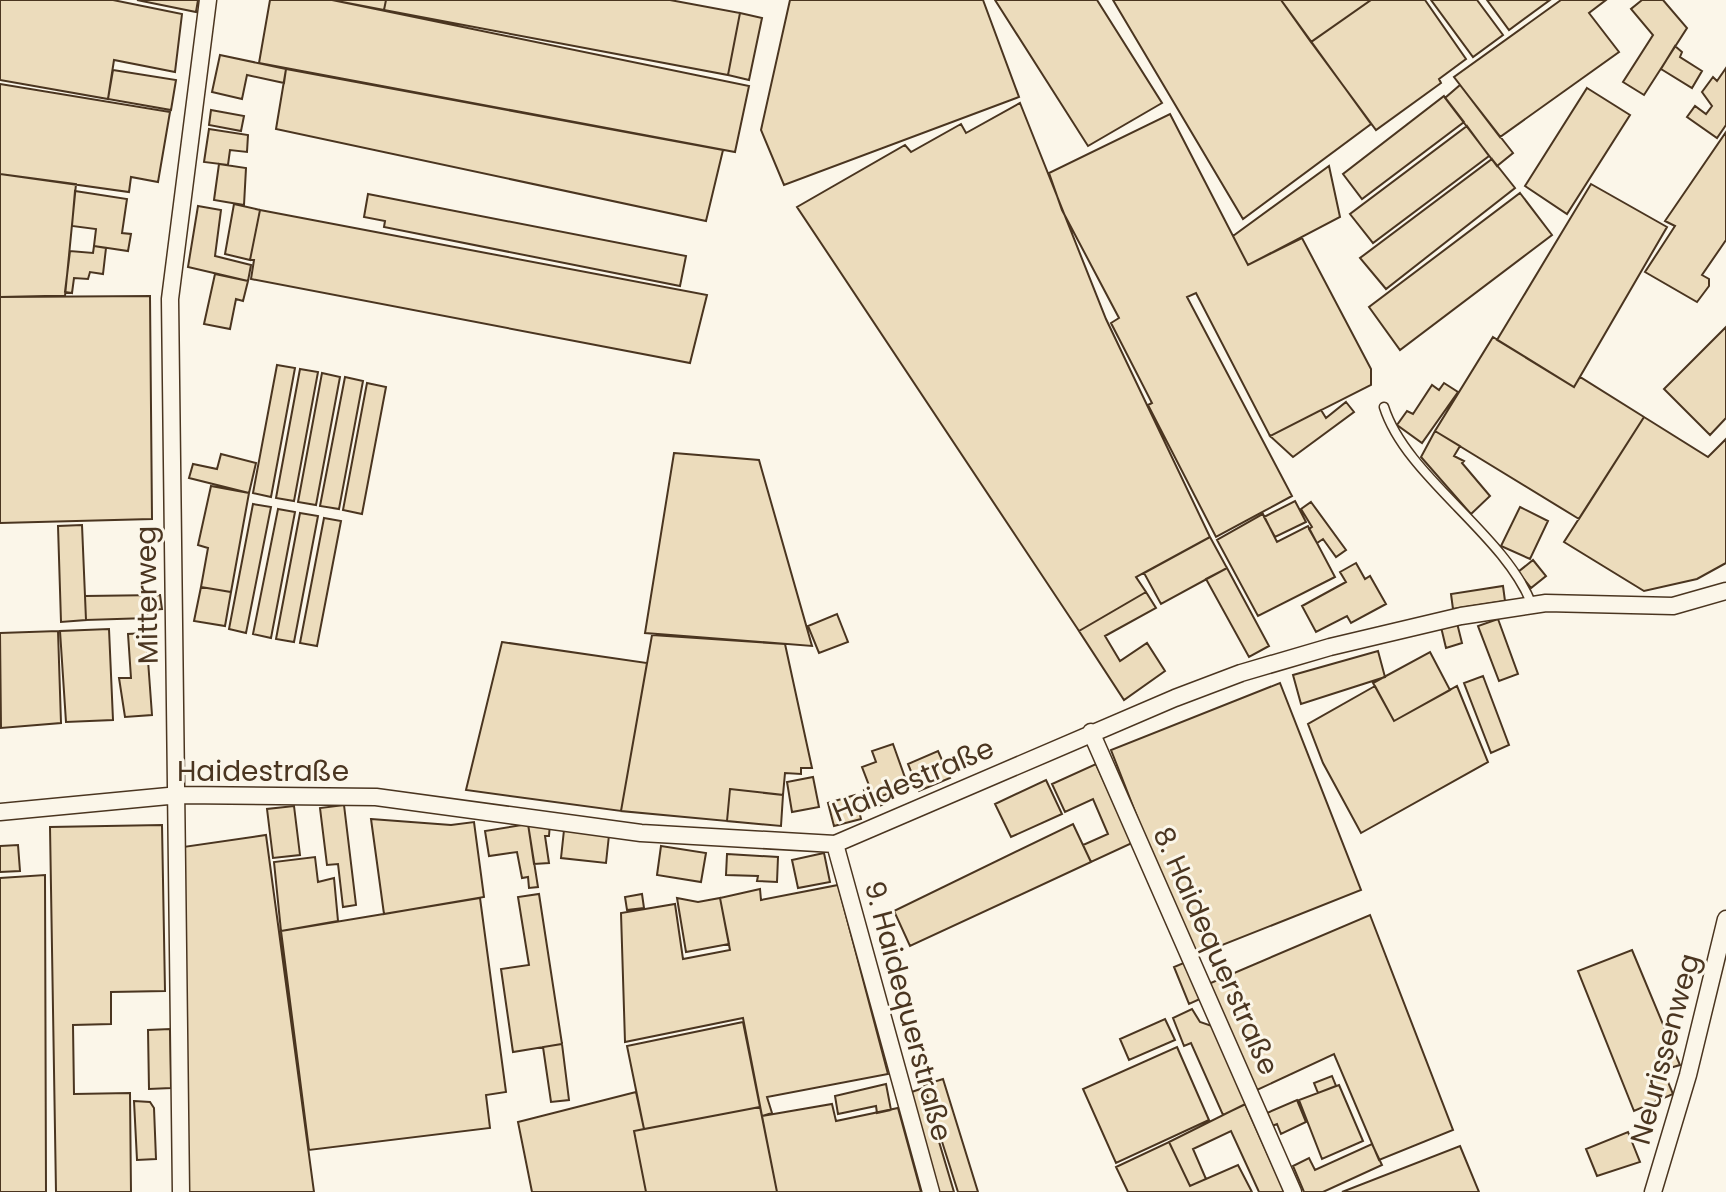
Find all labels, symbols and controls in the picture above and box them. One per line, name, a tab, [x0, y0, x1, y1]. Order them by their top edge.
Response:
street label: Mitterweg	[126, 525, 168, 665]
street label: Haidestraße	[826, 728, 1000, 832]
street label: Haidestraße	[177, 752, 349, 791]
street label: 8. Haidequerstraße	[1144, 821, 1288, 1081]
street label: 9. Haidequerstraße	[855, 877, 961, 1145]
street label: Neurissenweg	[1621, 949, 1709, 1149]

